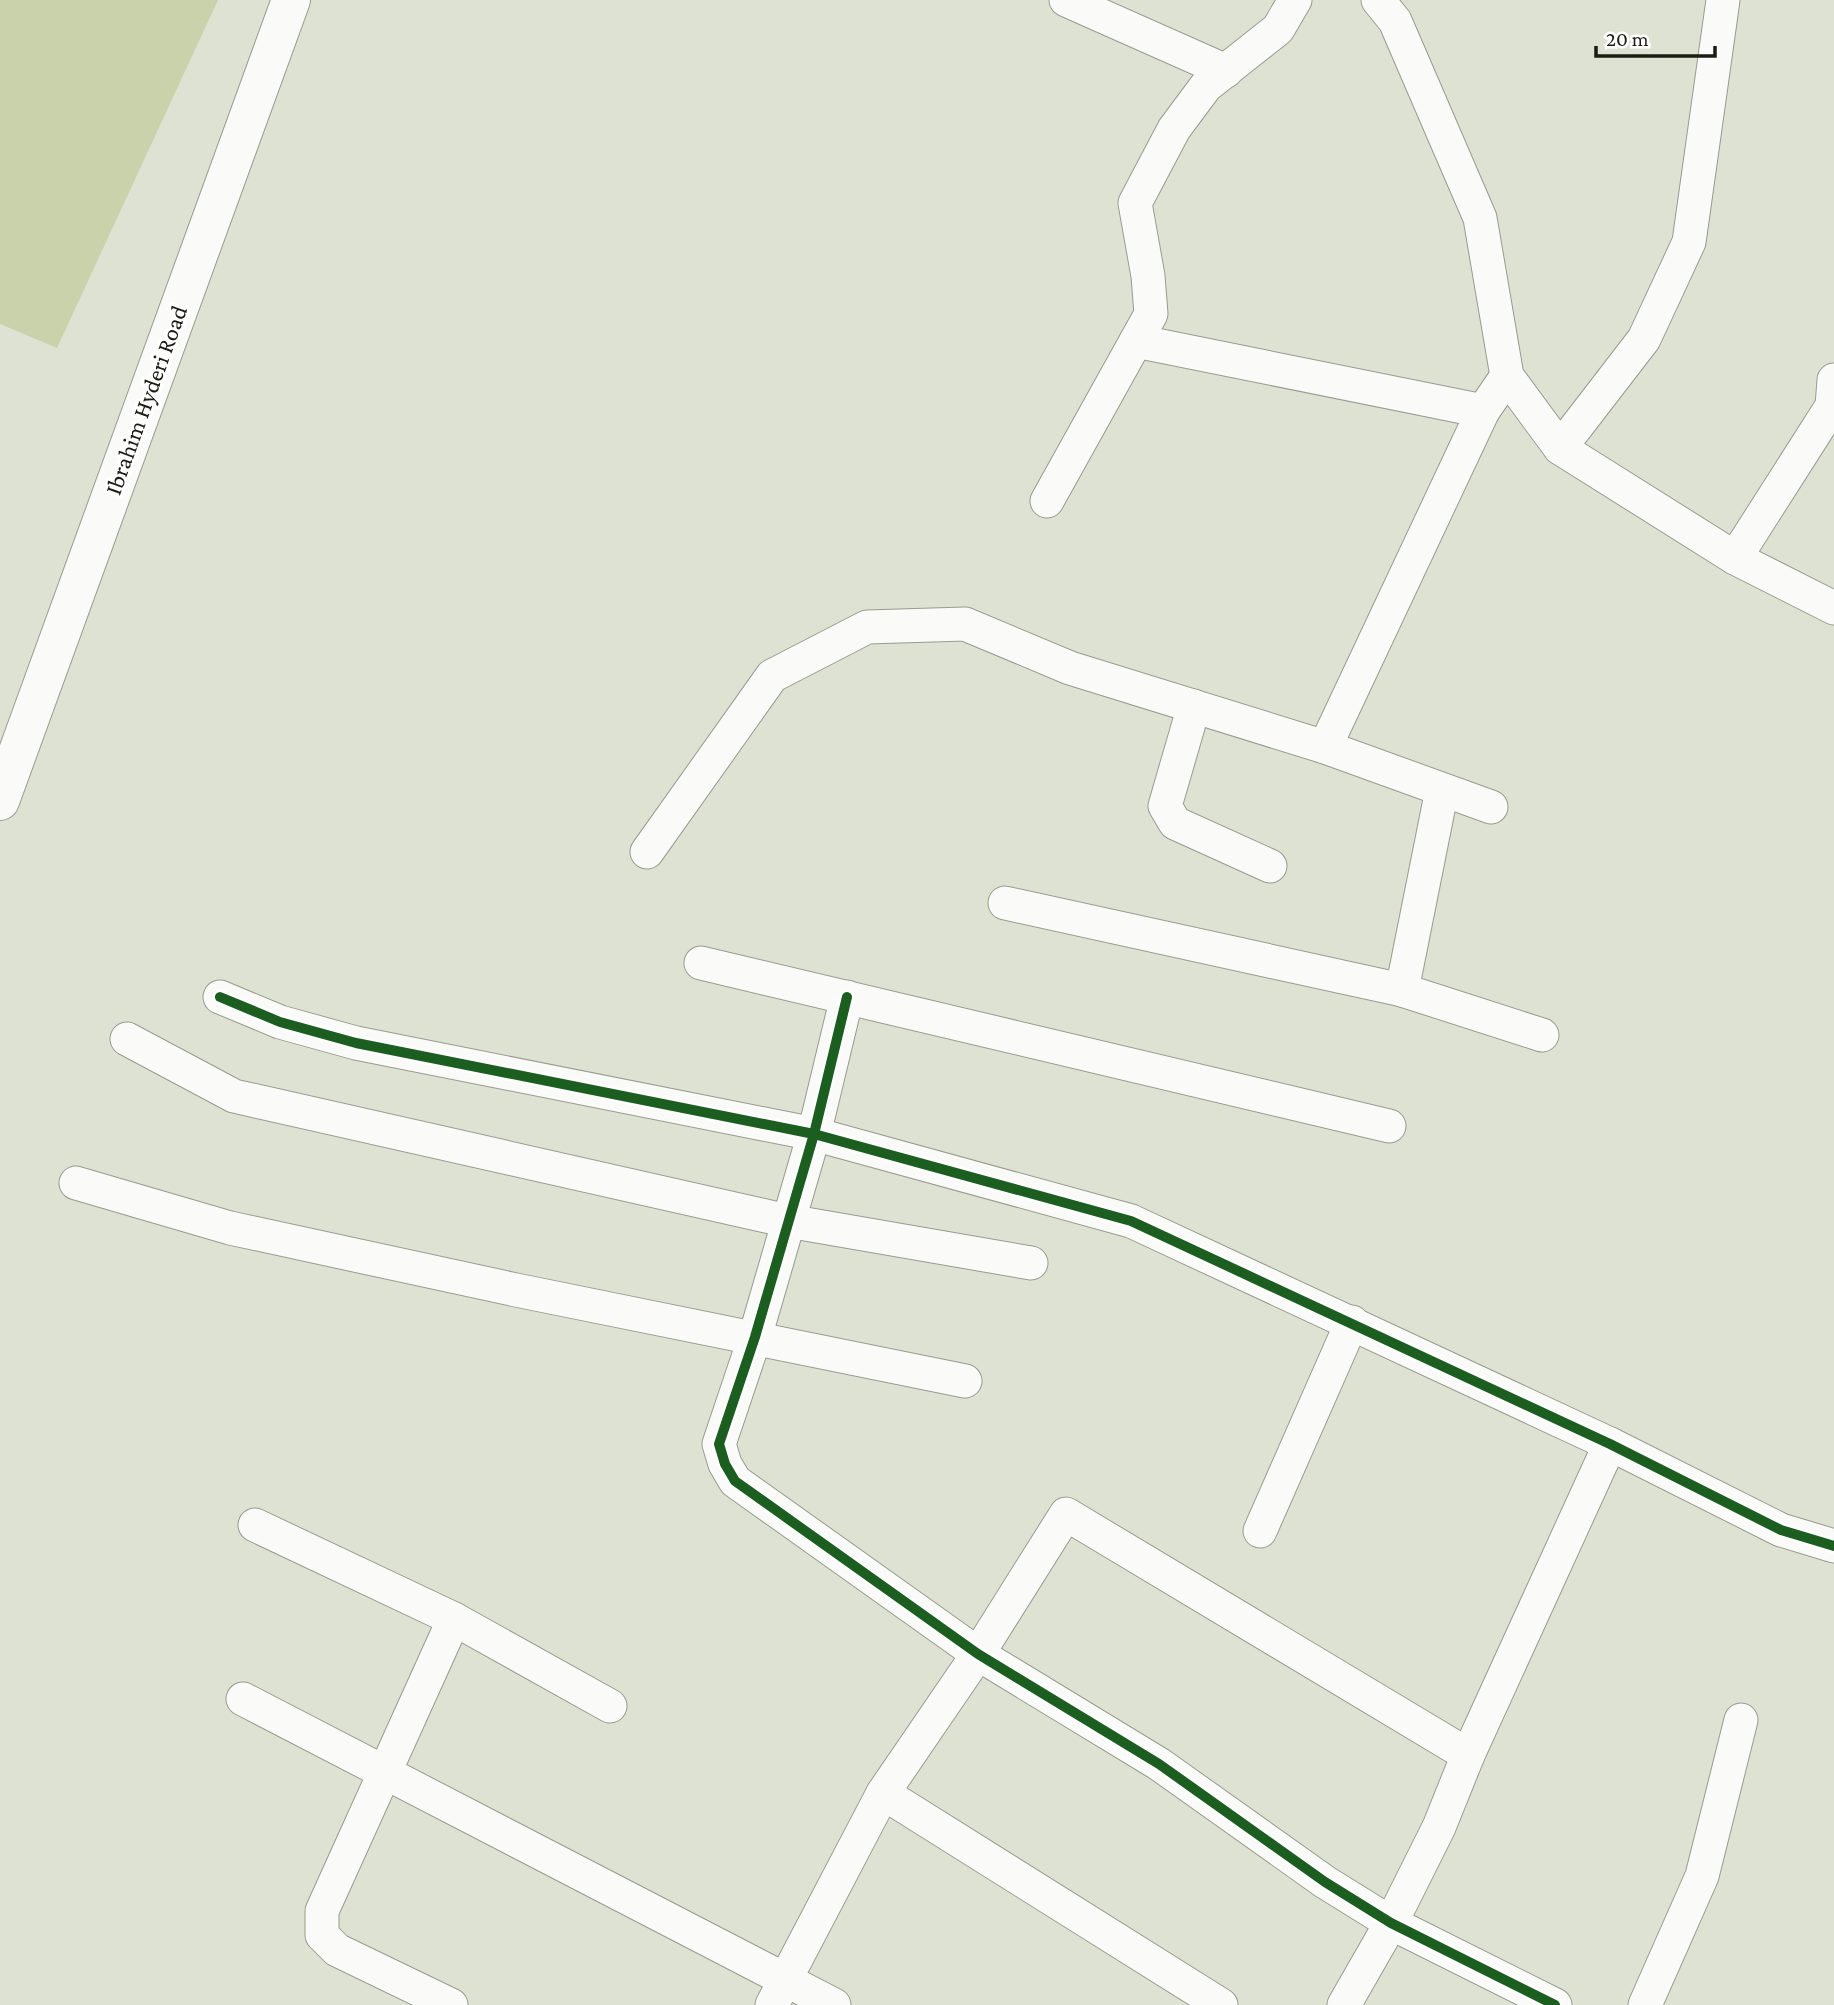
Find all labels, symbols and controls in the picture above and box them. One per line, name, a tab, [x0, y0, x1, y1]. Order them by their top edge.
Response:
scale bar	[1596, 14, 1715, 58]
text: 20 m	[1606, 27, 1649, 51]
street label: Ibrahim Hyderi Road	[99, 301, 192, 498]

